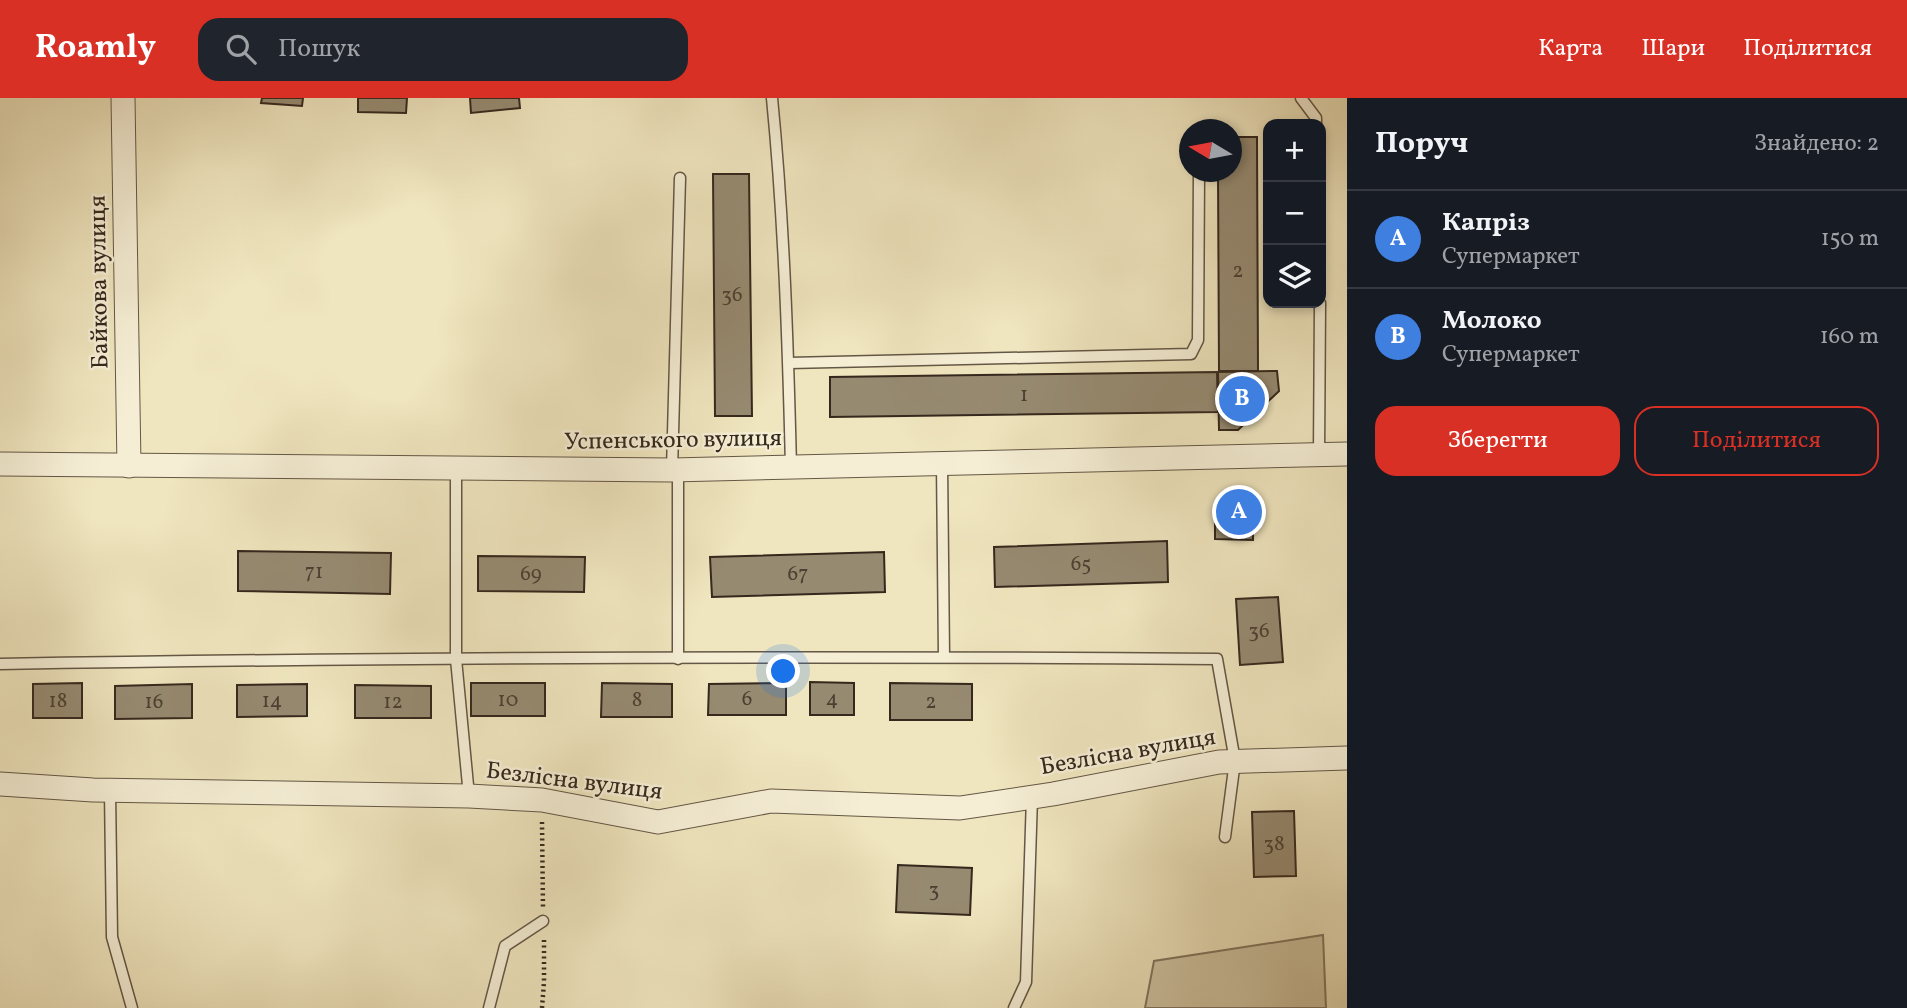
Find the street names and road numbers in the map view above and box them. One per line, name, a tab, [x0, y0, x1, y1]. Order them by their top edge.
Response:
street label: Байкова вулиця	[81, 195, 119, 369]
street label: Успенського вулиця	[564, 422, 782, 460]
street label: Безлісна вулиця	[1038, 721, 1218, 785]
street label: Безлісна вулиця	[484, 754, 664, 810]

